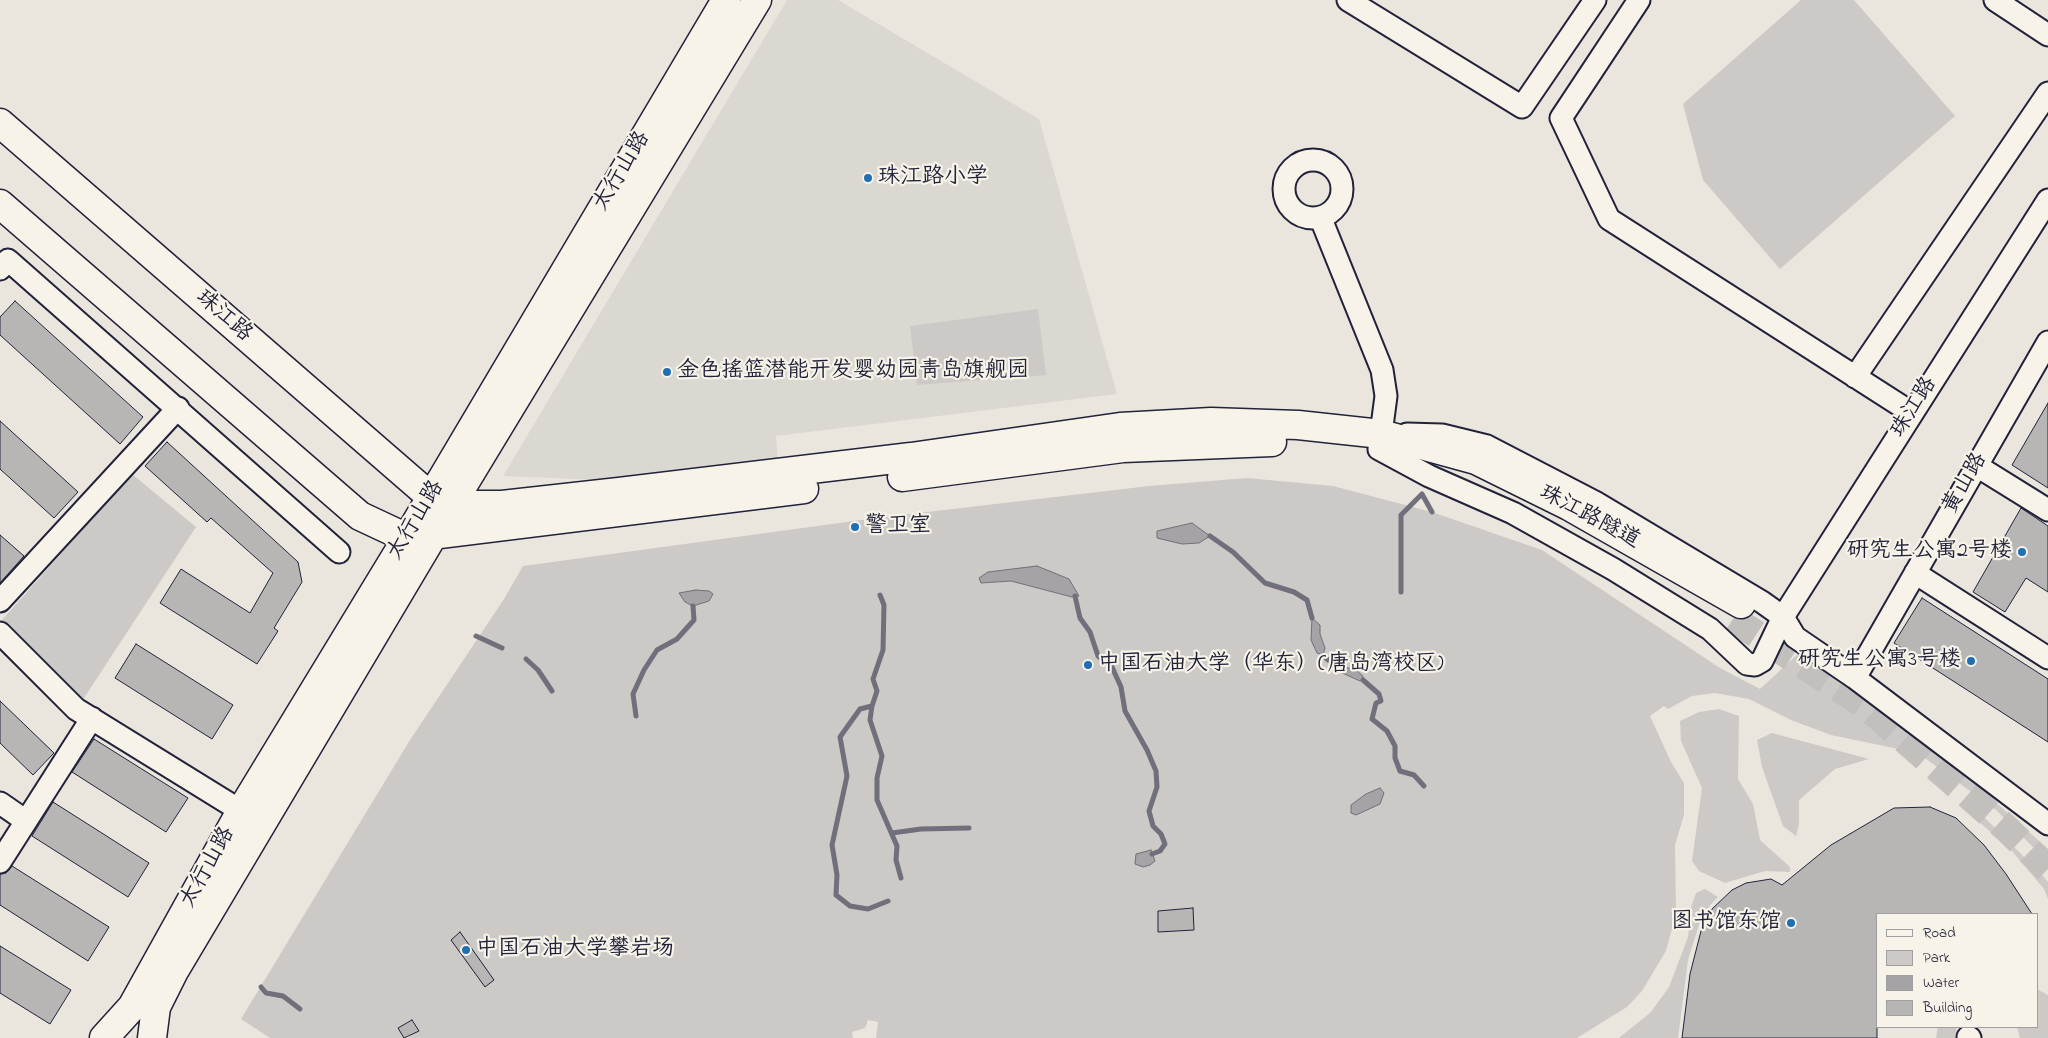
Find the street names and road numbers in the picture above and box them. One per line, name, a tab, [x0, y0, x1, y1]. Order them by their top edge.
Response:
street label: 太行山路	[589, 127, 657, 217]
street label: 珠江路	[189, 285, 257, 349]
street label: 珠江路	[1886, 373, 1944, 443]
street label: 黄山路	[1938, 449, 1994, 519]
street label: 太行山路	[383, 476, 451, 566]
street label: 珠江路隧道	[1534, 481, 1644, 555]
street label: 太行山路	[176, 823, 242, 913]

